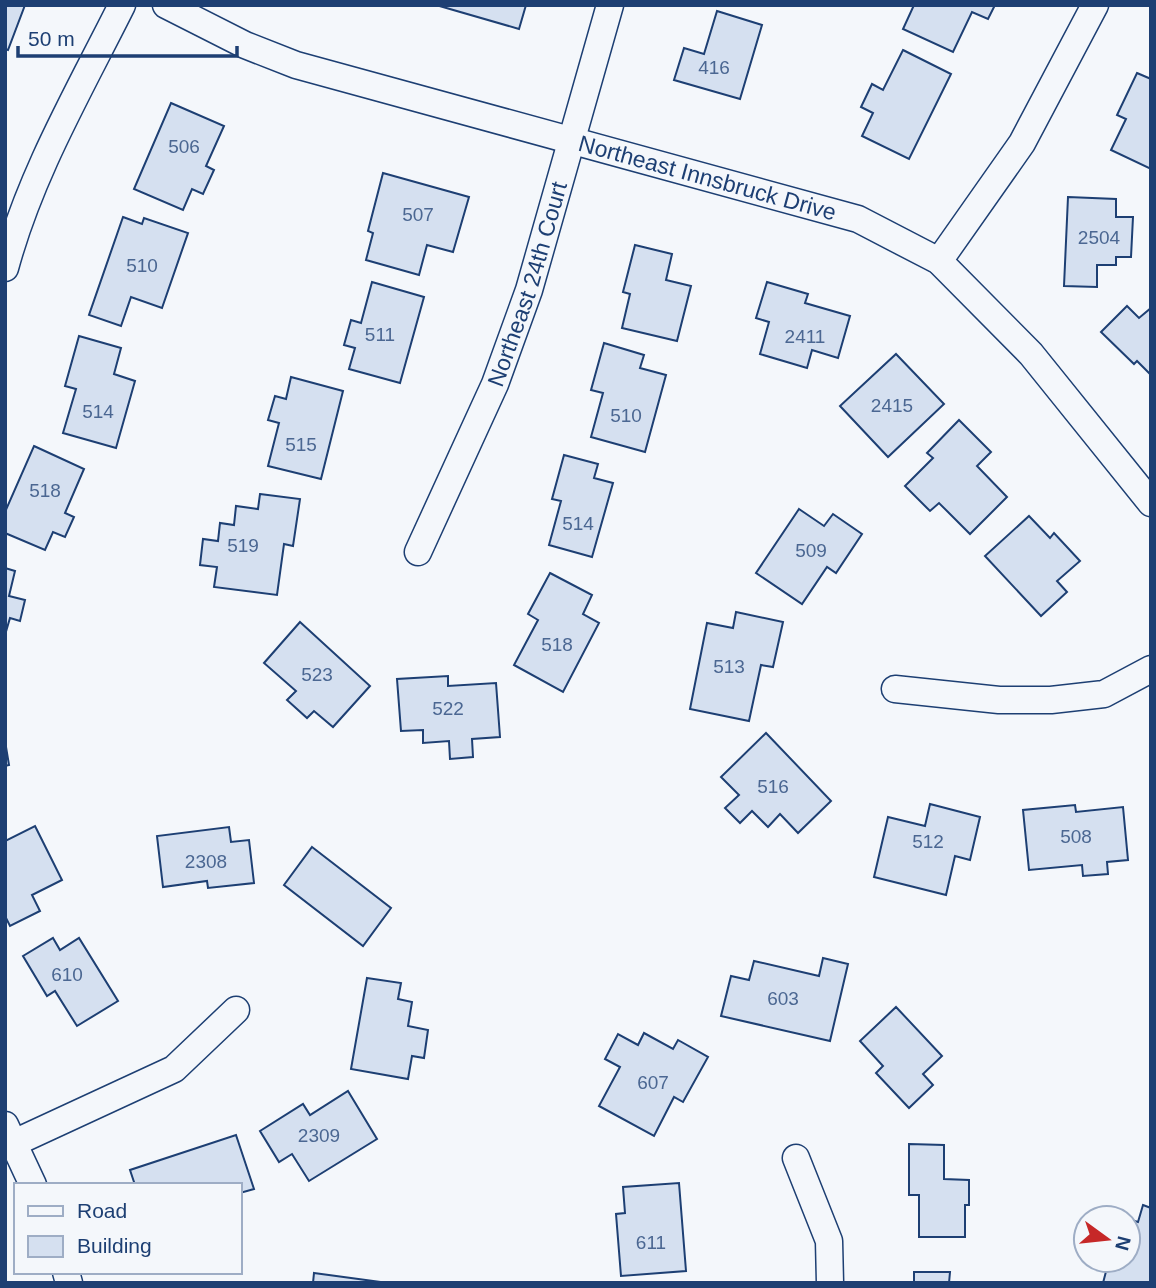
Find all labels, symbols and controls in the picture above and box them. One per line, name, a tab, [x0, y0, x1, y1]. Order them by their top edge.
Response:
scale bar	[18, 14, 236, 58]
text: 50 m	[28, 27, 75, 50]
house number: 416	[698, 57, 730, 78]
street label: Northeast Innsbruck Drive	[576, 130, 839, 225]
house number: 506	[168, 136, 200, 157]
street label: Northeast 24th Court	[482, 178, 572, 390]
house number: 507	[402, 204, 434, 225]
house number: 2504	[1078, 227, 1121, 248]
house number: 510	[126, 255, 158, 276]
house number: 511	[365, 324, 395, 345]
house number: 2411	[785, 326, 825, 347]
house number: 2415	[871, 395, 913, 416]
house number: 514	[82, 401, 114, 422]
house number: 510	[610, 405, 642, 426]
house number: 515	[285, 434, 317, 455]
house number: 518	[29, 480, 61, 501]
house number: 514	[562, 513, 594, 534]
house number: 519	[227, 535, 259, 556]
house number: 509	[795, 540, 827, 561]
house number: 518	[541, 634, 573, 655]
house number: 513	[713, 656, 745, 677]
house number: 523	[301, 664, 333, 685]
house number: 522	[432, 698, 464, 719]
house number: 516	[757, 776, 789, 797]
house number: 508	[1060, 826, 1092, 847]
house number: 512	[912, 831, 944, 852]
house number: 2308	[185, 851, 227, 872]
house number: 610	[51, 964, 83, 985]
house number: 603	[767, 988, 799, 1009]
house number: 607	[637, 1072, 669, 1093]
house number: 2309	[298, 1125, 340, 1146]
legend	[14, 1183, 242, 1274]
text: Road	[77, 1199, 127, 1222]
north arrow	[1072, 1204, 1142, 1274]
house number: 611	[636, 1232, 666, 1253]
text: Building	[77, 1234, 152, 1257]
text: N	[1111, 1234, 1135, 1253]

